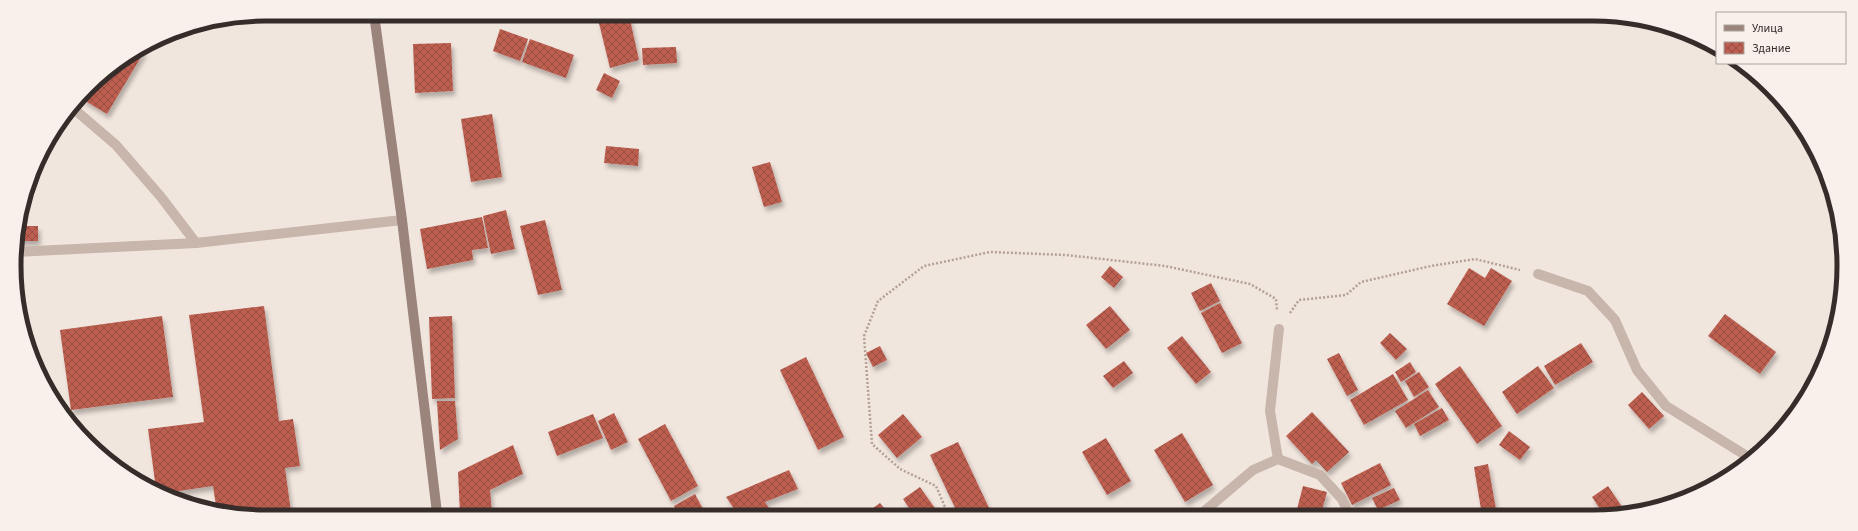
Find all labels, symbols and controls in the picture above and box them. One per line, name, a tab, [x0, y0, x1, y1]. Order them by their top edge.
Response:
legend	[1716, 12, 1846, 64]
text: Улица	[1752, 20, 1783, 37]
text: Здание	[1752, 40, 1791, 57]

